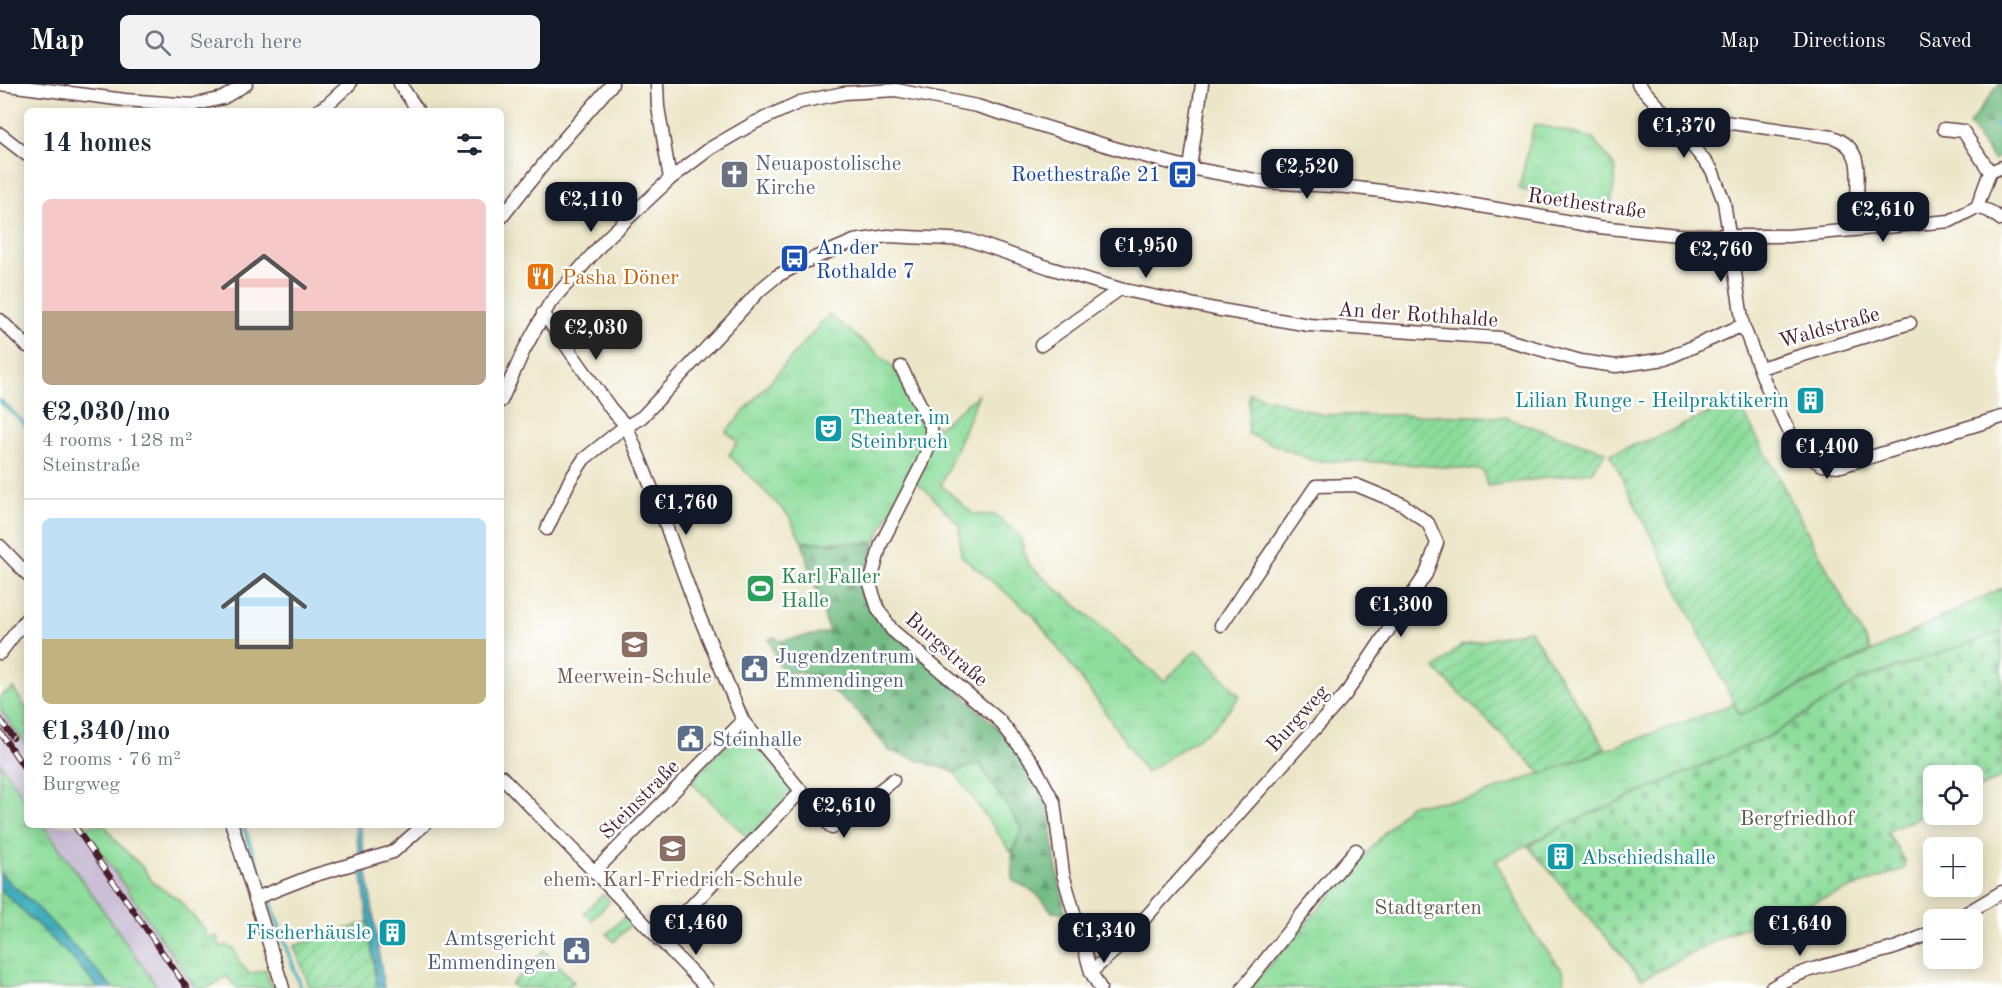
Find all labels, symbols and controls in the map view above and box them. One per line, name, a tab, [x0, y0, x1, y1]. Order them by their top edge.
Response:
search box	[120, 15, 540, 69]
icon: search	[141, 26, 174, 59]
text: Map	[30, 28, 84, 56]
text: Search here	[189, 31, 302, 53]
text: Map	[1720, 31, 1759, 52]
text: Directions	[1792, 31, 1886, 52]
text: Saved	[1919, 31, 1972, 52]
pin: €1,370	[1635, 108, 1733, 159]
text: €1,370	[1652, 117, 1716, 137]
icon: filters	[453, 128, 486, 161]
text: 14 homes	[42, 131, 151, 157]
pin: €2,520	[1258, 149, 1356, 200]
place label: Neuapostolische Kirche	[755, 154, 901, 199]
bus stop icon: Roethestraße 21	[1166, 158, 1198, 190]
text: €2,520	[1275, 158, 1339, 178]
church icon: Neuapostolische Kirche	[718, 159, 750, 191]
place label: Roethestraße 21	[1011, 165, 1161, 186]
pin: €2,110	[542, 182, 640, 233]
street label: Roethestraße	[1526, 186, 1648, 223]
text: €2,110	[559, 191, 623, 211]
pin: €2,610	[1834, 192, 1932, 243]
text: €2,610	[1851, 201, 1915, 221]
pin: €1,950	[1097, 228, 1195, 279]
pin: €2,760	[1672, 232, 1770, 283]
text: €1,950	[1114, 237, 1178, 257]
icon: home	[210, 238, 318, 346]
place label: An der Rothalde 7	[816, 238, 915, 283]
text: €2,760	[1689, 241, 1753, 261]
bus stop icon: An der Rothalde 7	[779, 243, 811, 275]
restaurant icon: Pasha Döner	[525, 261, 557, 293]
place label: Pasha Döner	[562, 268, 679, 289]
street label: An der Rothhalde	[1337, 299, 1499, 332]
street label: Waldstraße	[1777, 304, 1882, 353]
pin: €2,030	[547, 310, 645, 361]
text: €2,030	[564, 319, 628, 339]
building icon: Lilian Runge - Heilpraktikerin	[1794, 384, 1826, 416]
place label: Lilian Runge - Heilpraktikerin	[1515, 391, 1789, 412]
text: €2,030/mo	[42, 400, 170, 426]
place label: Theater im Steinbruch	[850, 408, 950, 453]
theatre icon: Theater im Steinbruch	[813, 413, 845, 445]
pin: €1,400	[1778, 429, 1876, 480]
text: 4 rooms · 128 m²	[42, 431, 192, 451]
text: €1,400	[1795, 438, 1859, 458]
text: Steinstraße	[42, 456, 140, 476]
pin: €1,760	[637, 485, 735, 536]
text: €1,760	[654, 494, 718, 514]
icon: home	[210, 557, 318, 665]
place label: Karl Faller Halle	[781, 567, 881, 612]
sports icon: Karl Faller Halle	[744, 572, 776, 604]
pin: €1,300	[1352, 587, 1450, 638]
text: €1,300	[1369, 596, 1433, 616]
street label: Burgstraße	[901, 609, 991, 691]
school or university icon: Meerwein-Schule	[618, 629, 650, 661]
place label: Jugendzentrum Emmendingen	[775, 647, 915, 692]
public building icon: Jugendzentrum Emmendingen	[738, 652, 770, 684]
place label: Meerwein-Schule	[556, 667, 712, 688]
street label: Burgweg	[1263, 681, 1334, 756]
text: €1,340/mo	[42, 719, 170, 745]
public building icon: Steinhalle	[675, 723, 707, 755]
place label: Steinhalle	[712, 730, 802, 751]
text: 2 rooms · 76 m²	[42, 750, 181, 770]
street label: Steinstraße	[596, 756, 684, 844]
map controls	[1923, 765, 1983, 969]
button: locate	[1923, 765, 1983, 825]
text: Burgweg	[42, 775, 120, 795]
pin: €2,610	[795, 788, 893, 839]
text: €2,610	[812, 797, 876, 817]
park label: Bergfriedhof	[1740, 809, 1855, 830]
school or university icon: ehem. Karl-Friedrich-Schule	[657, 832, 689, 864]
button: +	[1923, 837, 1983, 897]
building icon: Abschiedshalle	[1544, 841, 1576, 873]
place label: Abschiedshalle	[1581, 848, 1716, 869]
place label: ehem. Karl-Friedrich-Schule	[543, 870, 803, 891]
park label: Stadtgarten	[1374, 898, 1482, 919]
pin: €1,460	[647, 905, 745, 956]
pin: €1,640	[1751, 906, 1849, 957]
button: −	[1923, 909, 1983, 969]
pin: €1,340	[1055, 913, 1153, 964]
text: €1,460	[664, 914, 728, 934]
text: €1,640	[1768, 915, 1832, 935]
building icon: Fischerhäusle	[376, 916, 408, 948]
text: €1,340	[1072, 922, 1136, 942]
place label: Fischerhäusle	[246, 923, 371, 944]
place label: Amtsgericht Emmendingen	[427, 929, 556, 974]
public building icon: Amtsgericht Emmendingen	[561, 934, 593, 966]

